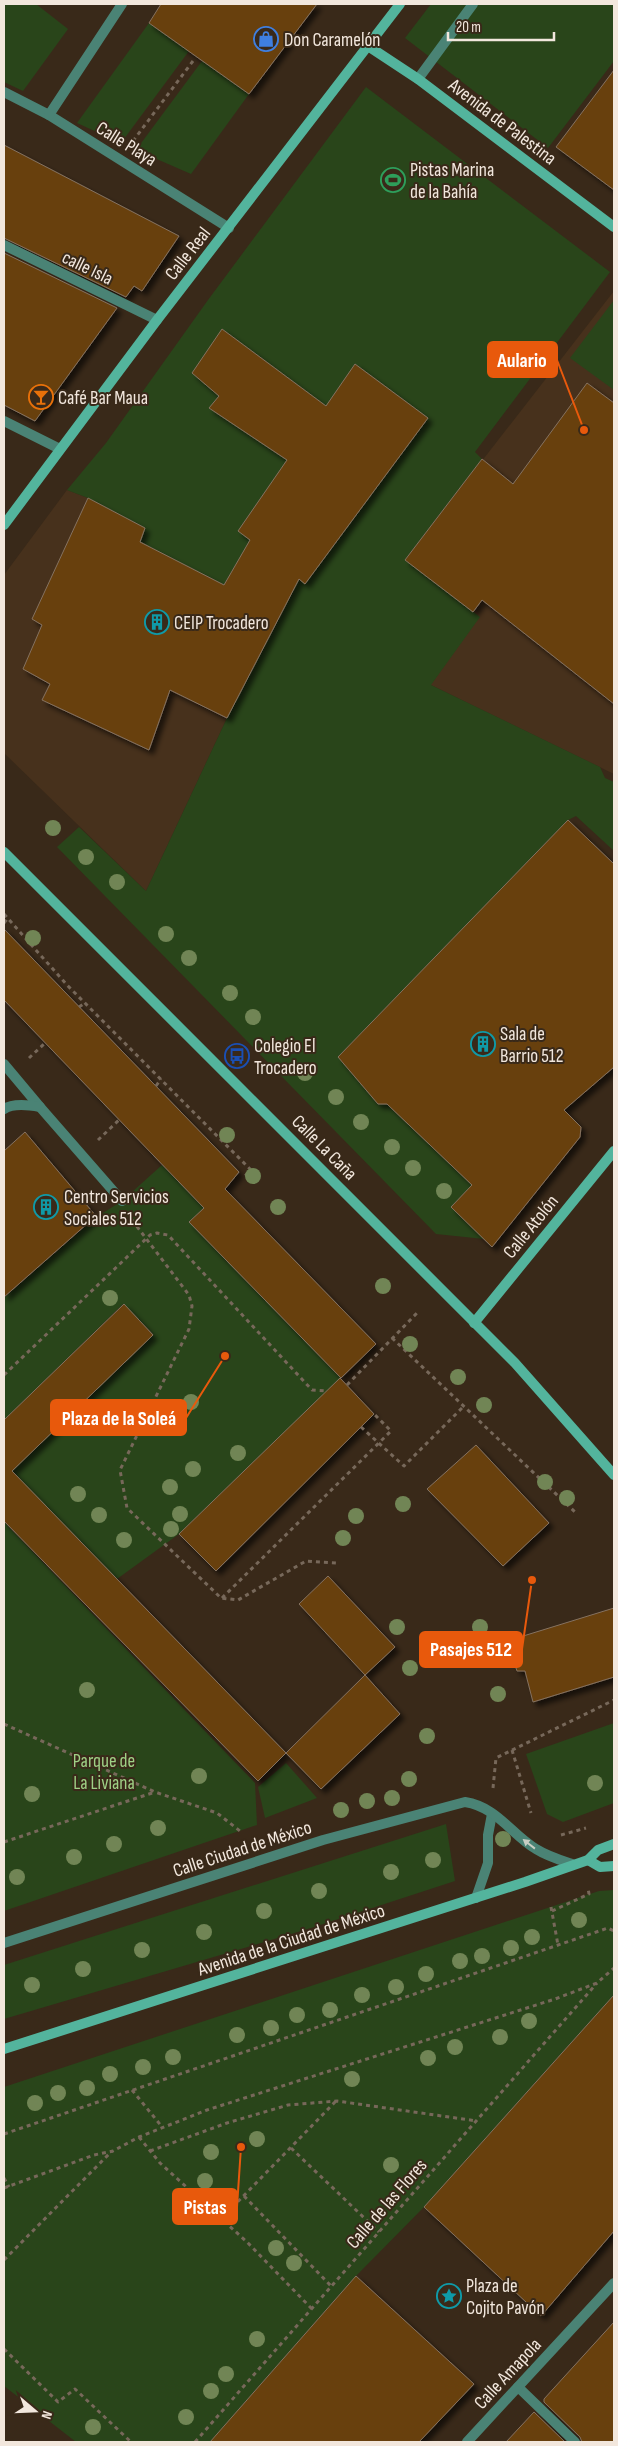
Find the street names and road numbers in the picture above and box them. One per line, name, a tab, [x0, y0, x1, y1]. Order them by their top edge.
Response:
street label: Avenida de Palestina	[443, 74, 561, 170]
street label: Calle Playa	[92, 117, 161, 172]
street label: Calle Real	[160, 223, 216, 285]
street label: calle Isla	[58, 246, 117, 290]
street label: Calle La Caña	[286, 1111, 361, 1186]
street label: Calle Atolón	[499, 1190, 564, 1263]
street label: Calle Ciudad de México	[170, 1816, 315, 1883]
street label: Avenida de la Ciudad de México	[194, 1899, 388, 1982]
street label: Calle de las Flores	[342, 2154, 432, 2254]
street label: Calle Amapola	[469, 2334, 547, 2414]

